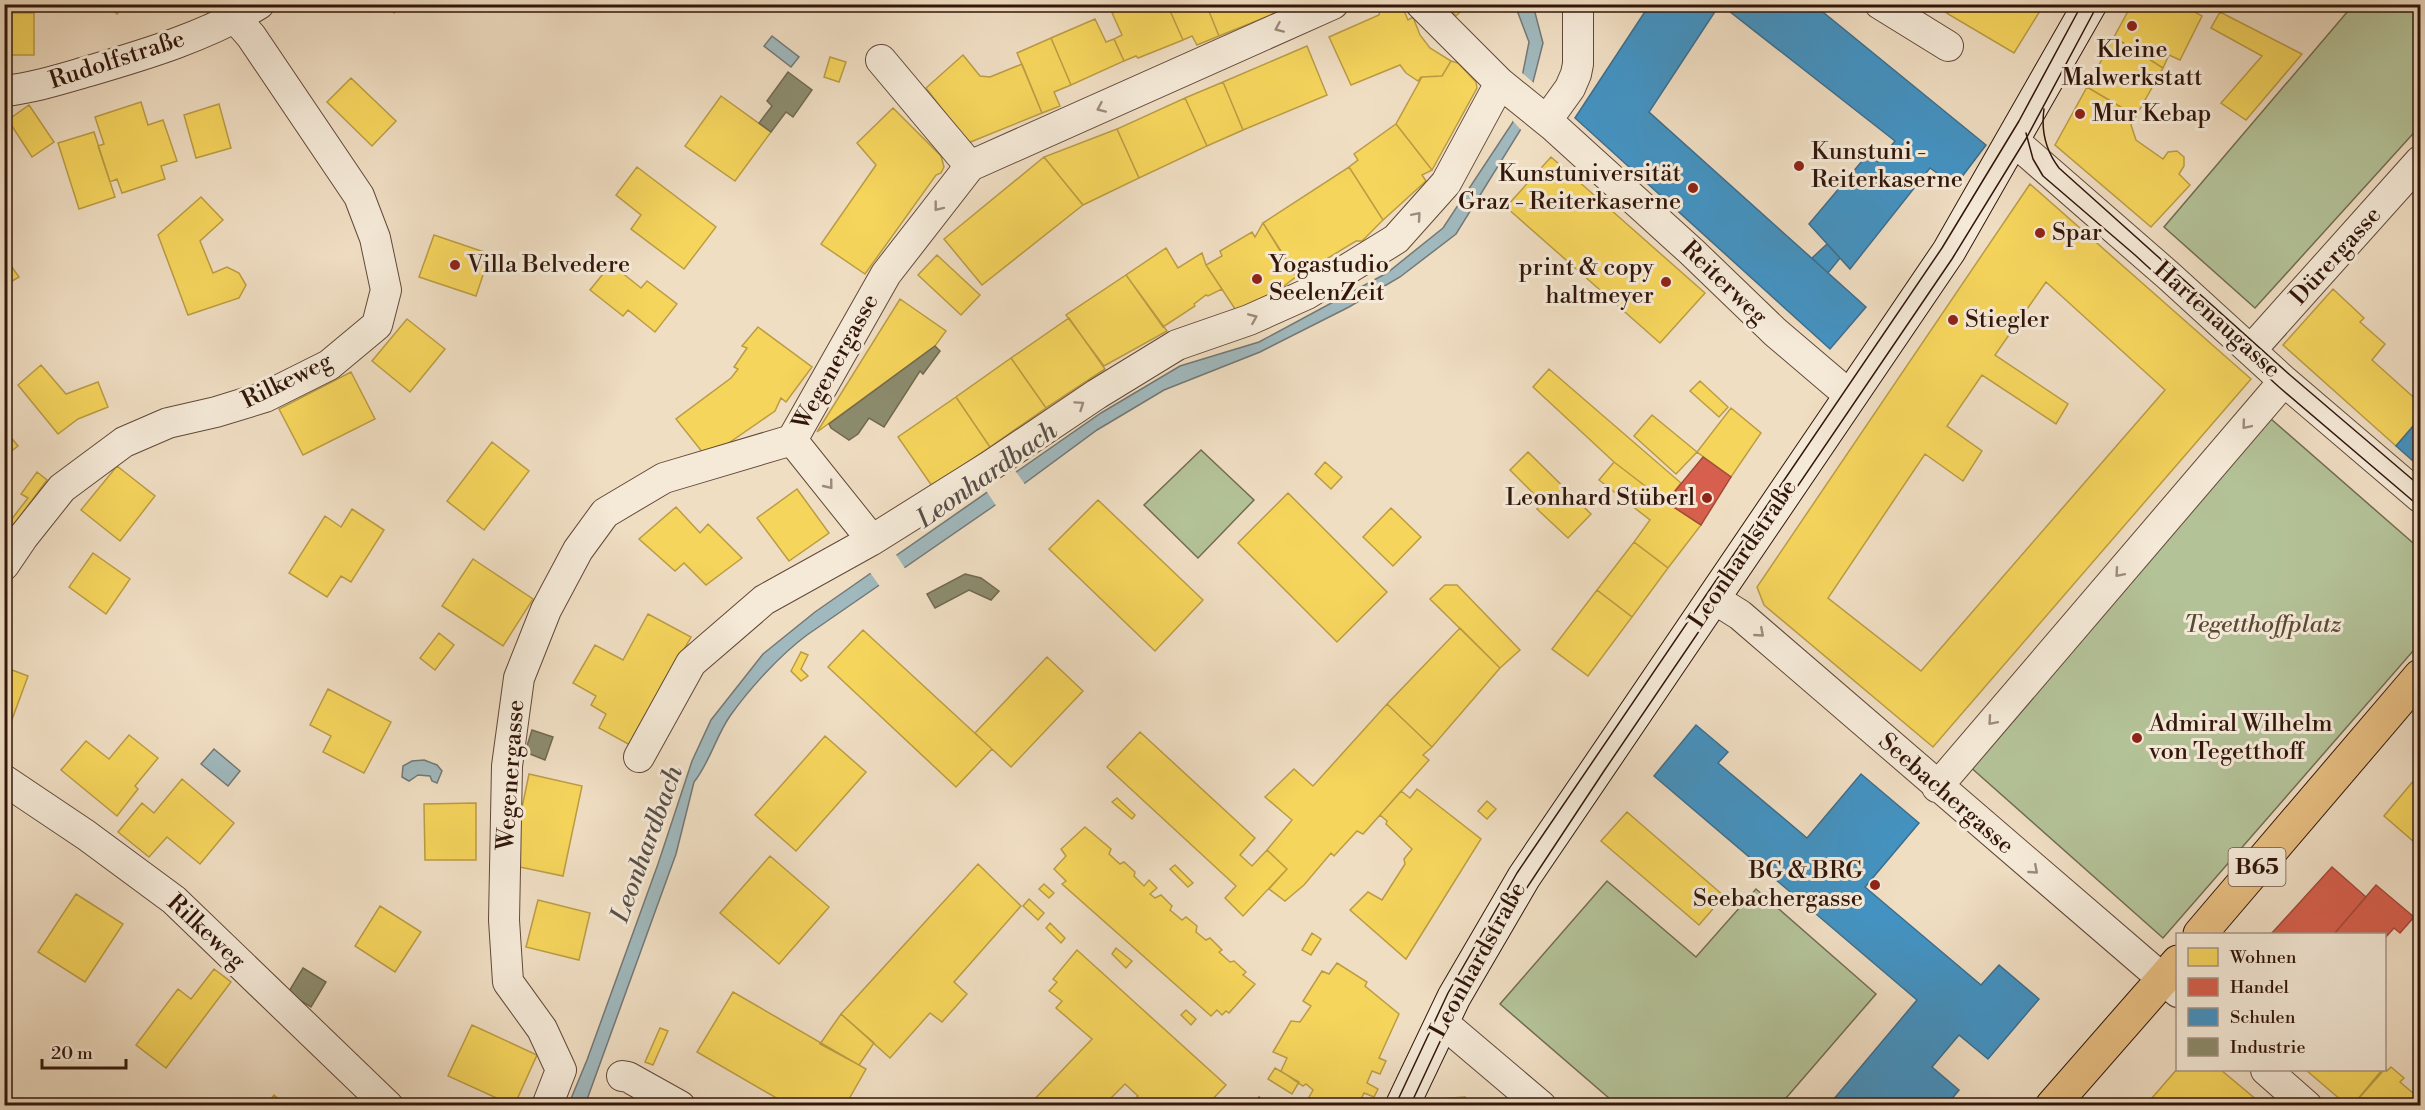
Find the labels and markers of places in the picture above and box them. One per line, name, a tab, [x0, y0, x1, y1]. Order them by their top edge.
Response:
marker: Kleine Malwerkstatt	[2125, 19, 2139, 33]
place label: Kleine Malwerkstatt	[2061, 35, 2203, 93]
place label: Mur Kebap	[2092, 99, 2211, 129]
marker: Mur Kebap	[2073, 107, 2087, 121]
place label: Kunstuni - Reiterkaserne	[1811, 137, 1963, 195]
place label: Kunstuniversität Graz - Reiterkaserne	[1458, 159, 1682, 217]
marker: Kunstuni - Reiterkaserne	[1792, 159, 1806, 173]
marker: Kunstuniversität Graz - Reiterkaserne	[1686, 181, 1700, 195]
place label: Spar	[2052, 218, 2102, 248]
marker: Spar	[2033, 226, 2047, 240]
place label: Villa Belvedere	[466, 250, 630, 280]
place label: Yogastudio SeelenZeit	[1267, 250, 1389, 308]
place label: print & copy haltmeyer	[1519, 253, 1654, 311]
marker: Villa Belvedere	[448, 258, 462, 272]
marker: Yogastudio SeelenZeit	[1250, 272, 1264, 286]
marker: print & copy haltmeyer	[1659, 275, 1673, 289]
place label: Stiegler	[1965, 305, 2049, 335]
marker: Stiegler	[1946, 313, 1960, 327]
place label: Leonhard Stüberl	[1505, 483, 1695, 513]
marker: Leonhard Stüberl	[1700, 491, 1714, 505]
place label: Admiral Wilhelm von Tegetthoff	[2148, 709, 2333, 767]
marker: Admiral Wilhelm von Tegetthoff	[2130, 731, 2144, 745]
place label: BG & BRG Seebachergasse	[1693, 856, 1863, 914]
marker: BG & BRG Seebachergasse	[1868, 878, 1882, 892]

